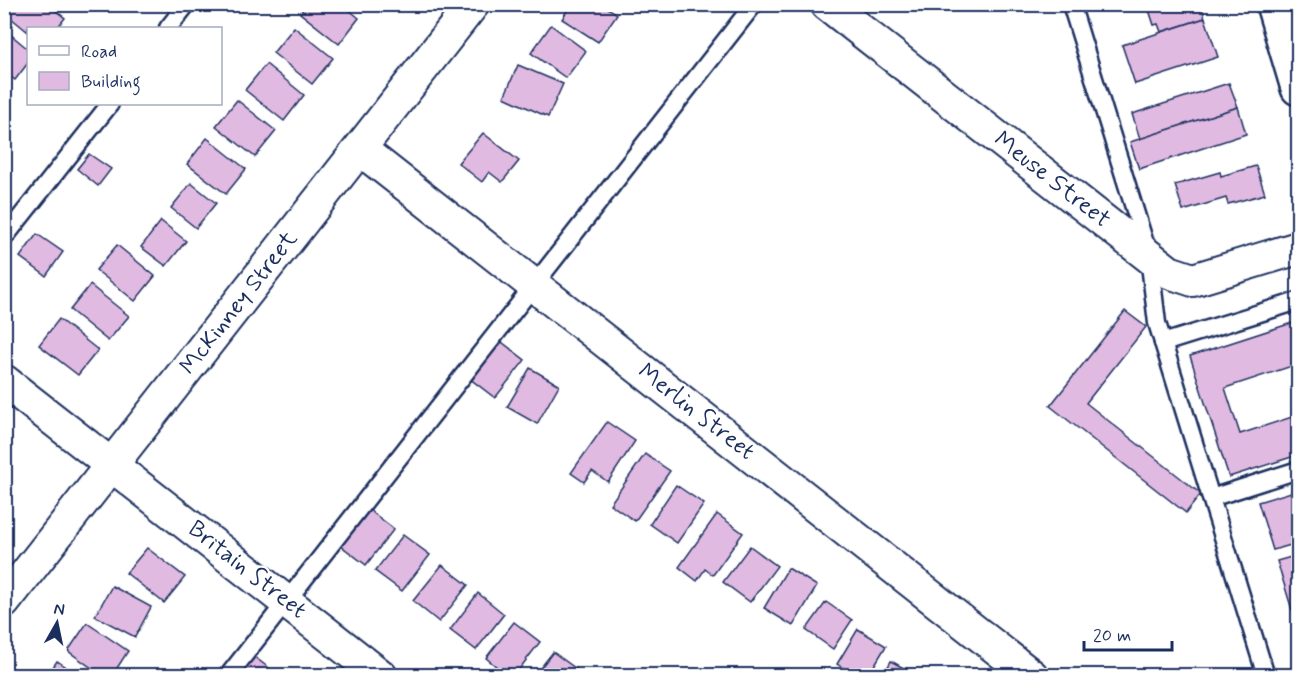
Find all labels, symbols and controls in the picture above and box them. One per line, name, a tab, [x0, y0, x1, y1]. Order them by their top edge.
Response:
legend	[27, 27, 222, 105]
text: Road	[81, 40, 117, 64]
text: Building	[81, 70, 141, 96]
street label: Meuse Street	[987, 125, 1117, 235]
street label: McKinney Street	[173, 225, 305, 381]
street label: Merlin Street	[631, 357, 761, 467]
street label: Britain Street	[181, 514, 313, 626]
north arrow	[27, 593, 87, 653]
text: N	[52, 598, 66, 621]
scale bar	[1084, 614, 1172, 652]
text: 20 m	[1093, 624, 1131, 648]

